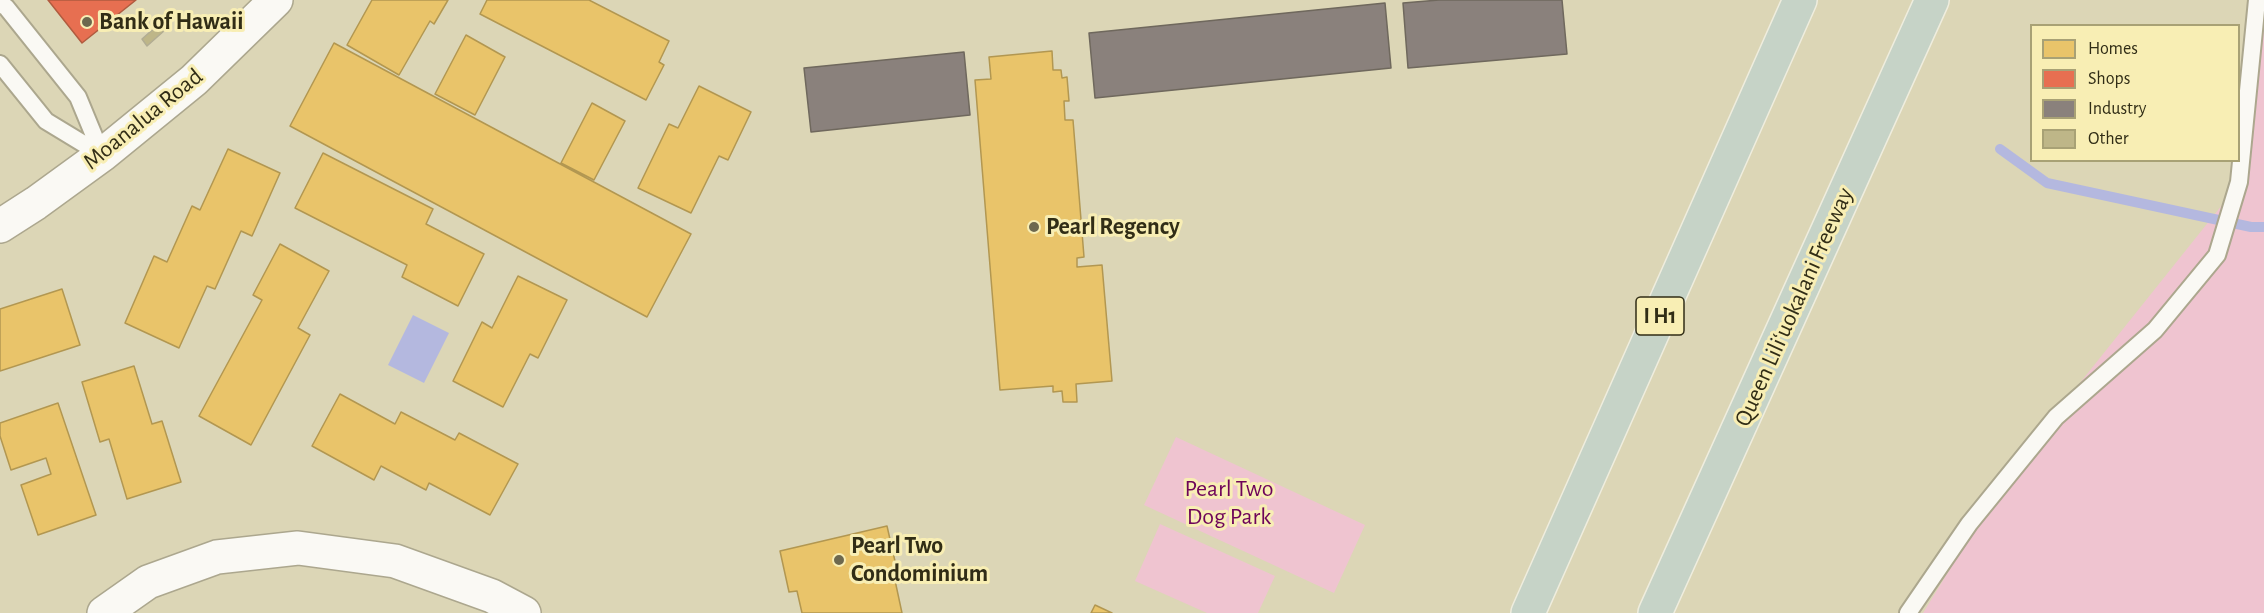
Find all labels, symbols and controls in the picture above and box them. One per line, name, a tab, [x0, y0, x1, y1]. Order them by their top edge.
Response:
place label: Bank of Hawaii	[99, 8, 244, 36]
marker: Bank of Hawaii	[80, 15, 94, 29]
legend	[2030, 24, 2240, 162]
text: Homes	[2088, 40, 2138, 58]
street label: Moanalua Road	[77, 62, 209, 176]
text: Shops	[2088, 70, 2130, 88]
text: Industry	[2088, 100, 2147, 118]
text: Other	[2088, 130, 2129, 148]
street label: Queen Liliʻuokalani Freeway	[1728, 183, 1860, 431]
place label: Pearl Regency	[1046, 213, 1180, 241]
marker: Pearl Regency	[1027, 220, 1041, 234]
road number: I H1	[1636, 297, 1684, 335]
park label: Pearl Two Dog Park	[1185, 475, 1273, 531]
place label: Pearl Two Condominium	[851, 532, 988, 588]
marker: Pearl Two Condominium	[832, 553, 846, 567]

